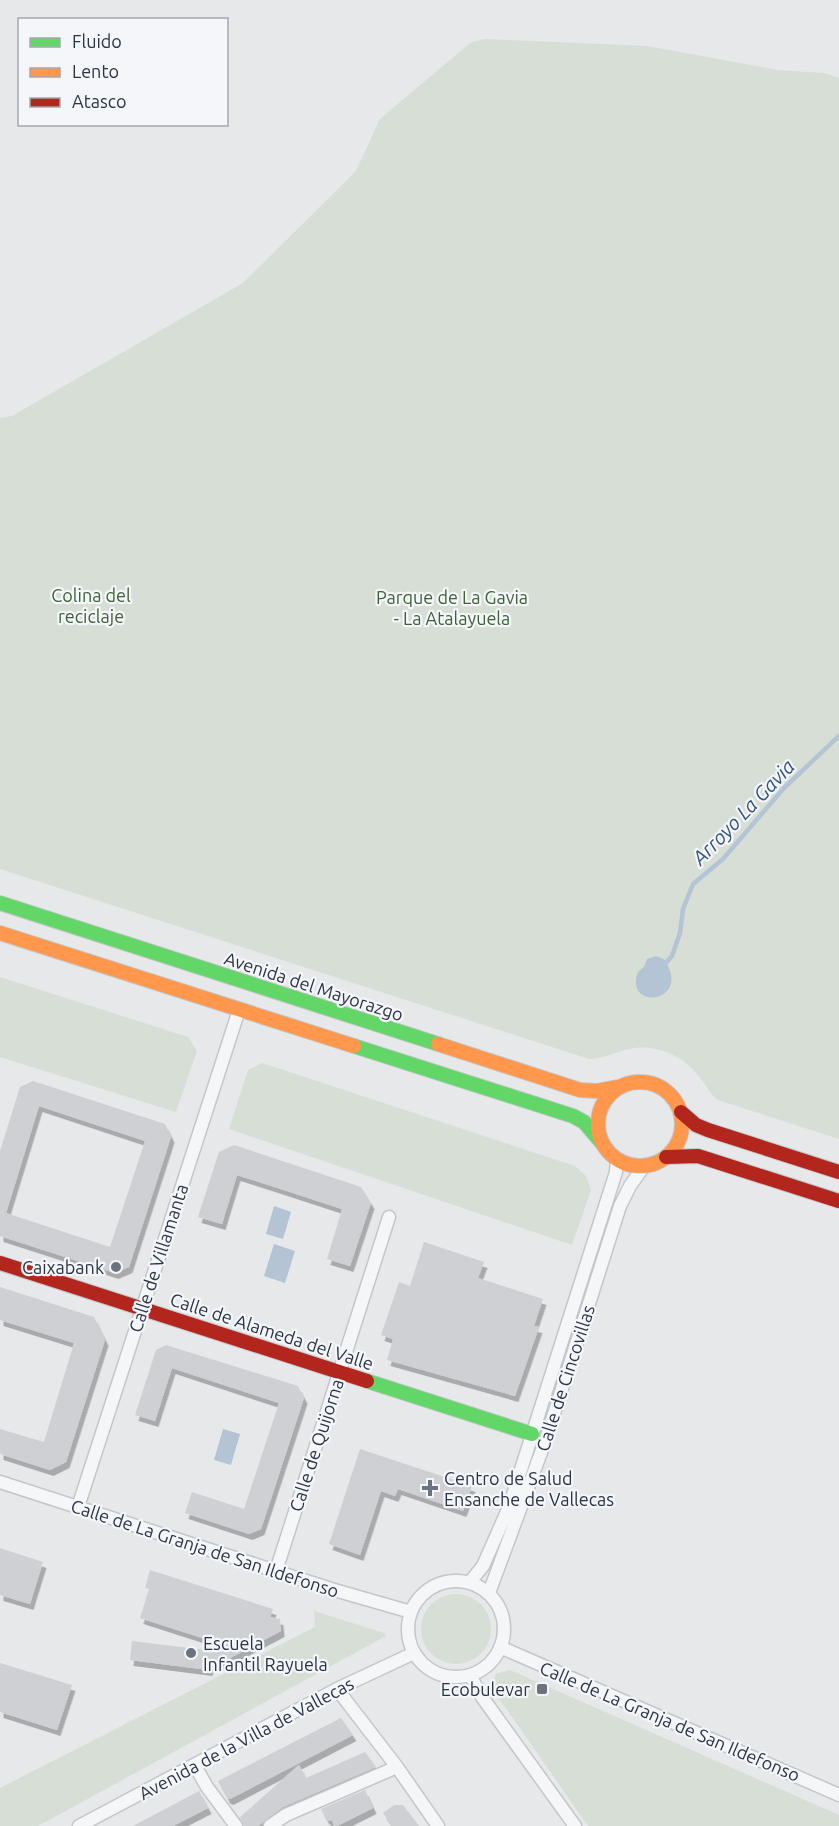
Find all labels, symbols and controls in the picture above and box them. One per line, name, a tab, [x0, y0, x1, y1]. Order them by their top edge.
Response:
legend	[18, 18, 228, 126]
text: Fluido	[72, 31, 122, 51]
text: Lento	[72, 61, 119, 81]
text: Atasco	[72, 91, 127, 111]
park label: Colina del reciclaje	[51, 585, 131, 626]
park label: Parque de La Gavia - La Atalayuela	[376, 587, 528, 628]
water label: Arroyo La Gavia	[686, 754, 799, 870]
street label: Avenida del Mayorazgo	[222, 948, 406, 1024]
street label: Calle de Villamanta	[125, 1181, 191, 1335]
place label: Caixabank	[22, 1257, 104, 1277]
marker: Caixabank	[109, 1260, 123, 1274]
street label: Calle de Alameda del Valle	[168, 1289, 376, 1373]
street label: Calle de Cincovillas	[532, 1302, 598, 1454]
street label: Calle de Quijorna	[285, 1376, 348, 1514]
place label: Centro de Salud Ensanche de Vallecas	[444, 1468, 614, 1509]
marker: Centro de Salud Ensanche de Vallecas	[421, 1479, 439, 1497]
street label: Calle de La Granja de San Ildefonso	[69, 1495, 341, 1601]
place label: Escuela Infantil Rayuela	[203, 1633, 328, 1674]
marker: Escuela Infantil Rayuela	[184, 1646, 198, 1660]
street label: Calle de La Granja de San Ildefonso	[537, 1657, 803, 1785]
street label: Avenida de la Villa de Vallecas	[135, 1673, 357, 1803]
place label: Ecobulevar	[441, 1679, 530, 1699]
marker: Ecobulevar	[535, 1682, 549, 1696]

